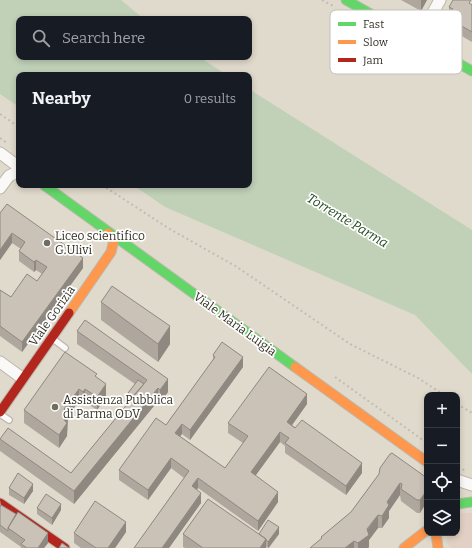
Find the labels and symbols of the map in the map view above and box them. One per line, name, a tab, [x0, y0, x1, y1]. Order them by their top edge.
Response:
legend	[330, 10, 462, 74]
text: Fast	[363, 18, 384, 31]
text: Slow	[363, 36, 388, 49]
text: Jam	[362, 54, 383, 67]
water label: Torrente Parma	[305, 190, 391, 251]
place label: Liceo scientifico G.Ulivi	[55, 229, 145, 257]
marker: Liceo scientifico G.Ulivi	[42, 238, 52, 248]
street label: Viale Gorizia	[26, 283, 78, 349]
street label: Viale Maria Luigia	[191, 289, 279, 359]
place label: Assistenza Pubblica di Parma ODV	[63, 393, 173, 421]
marker: Assistenza Pubblica di Parma ODV	[50, 402, 60, 412]

